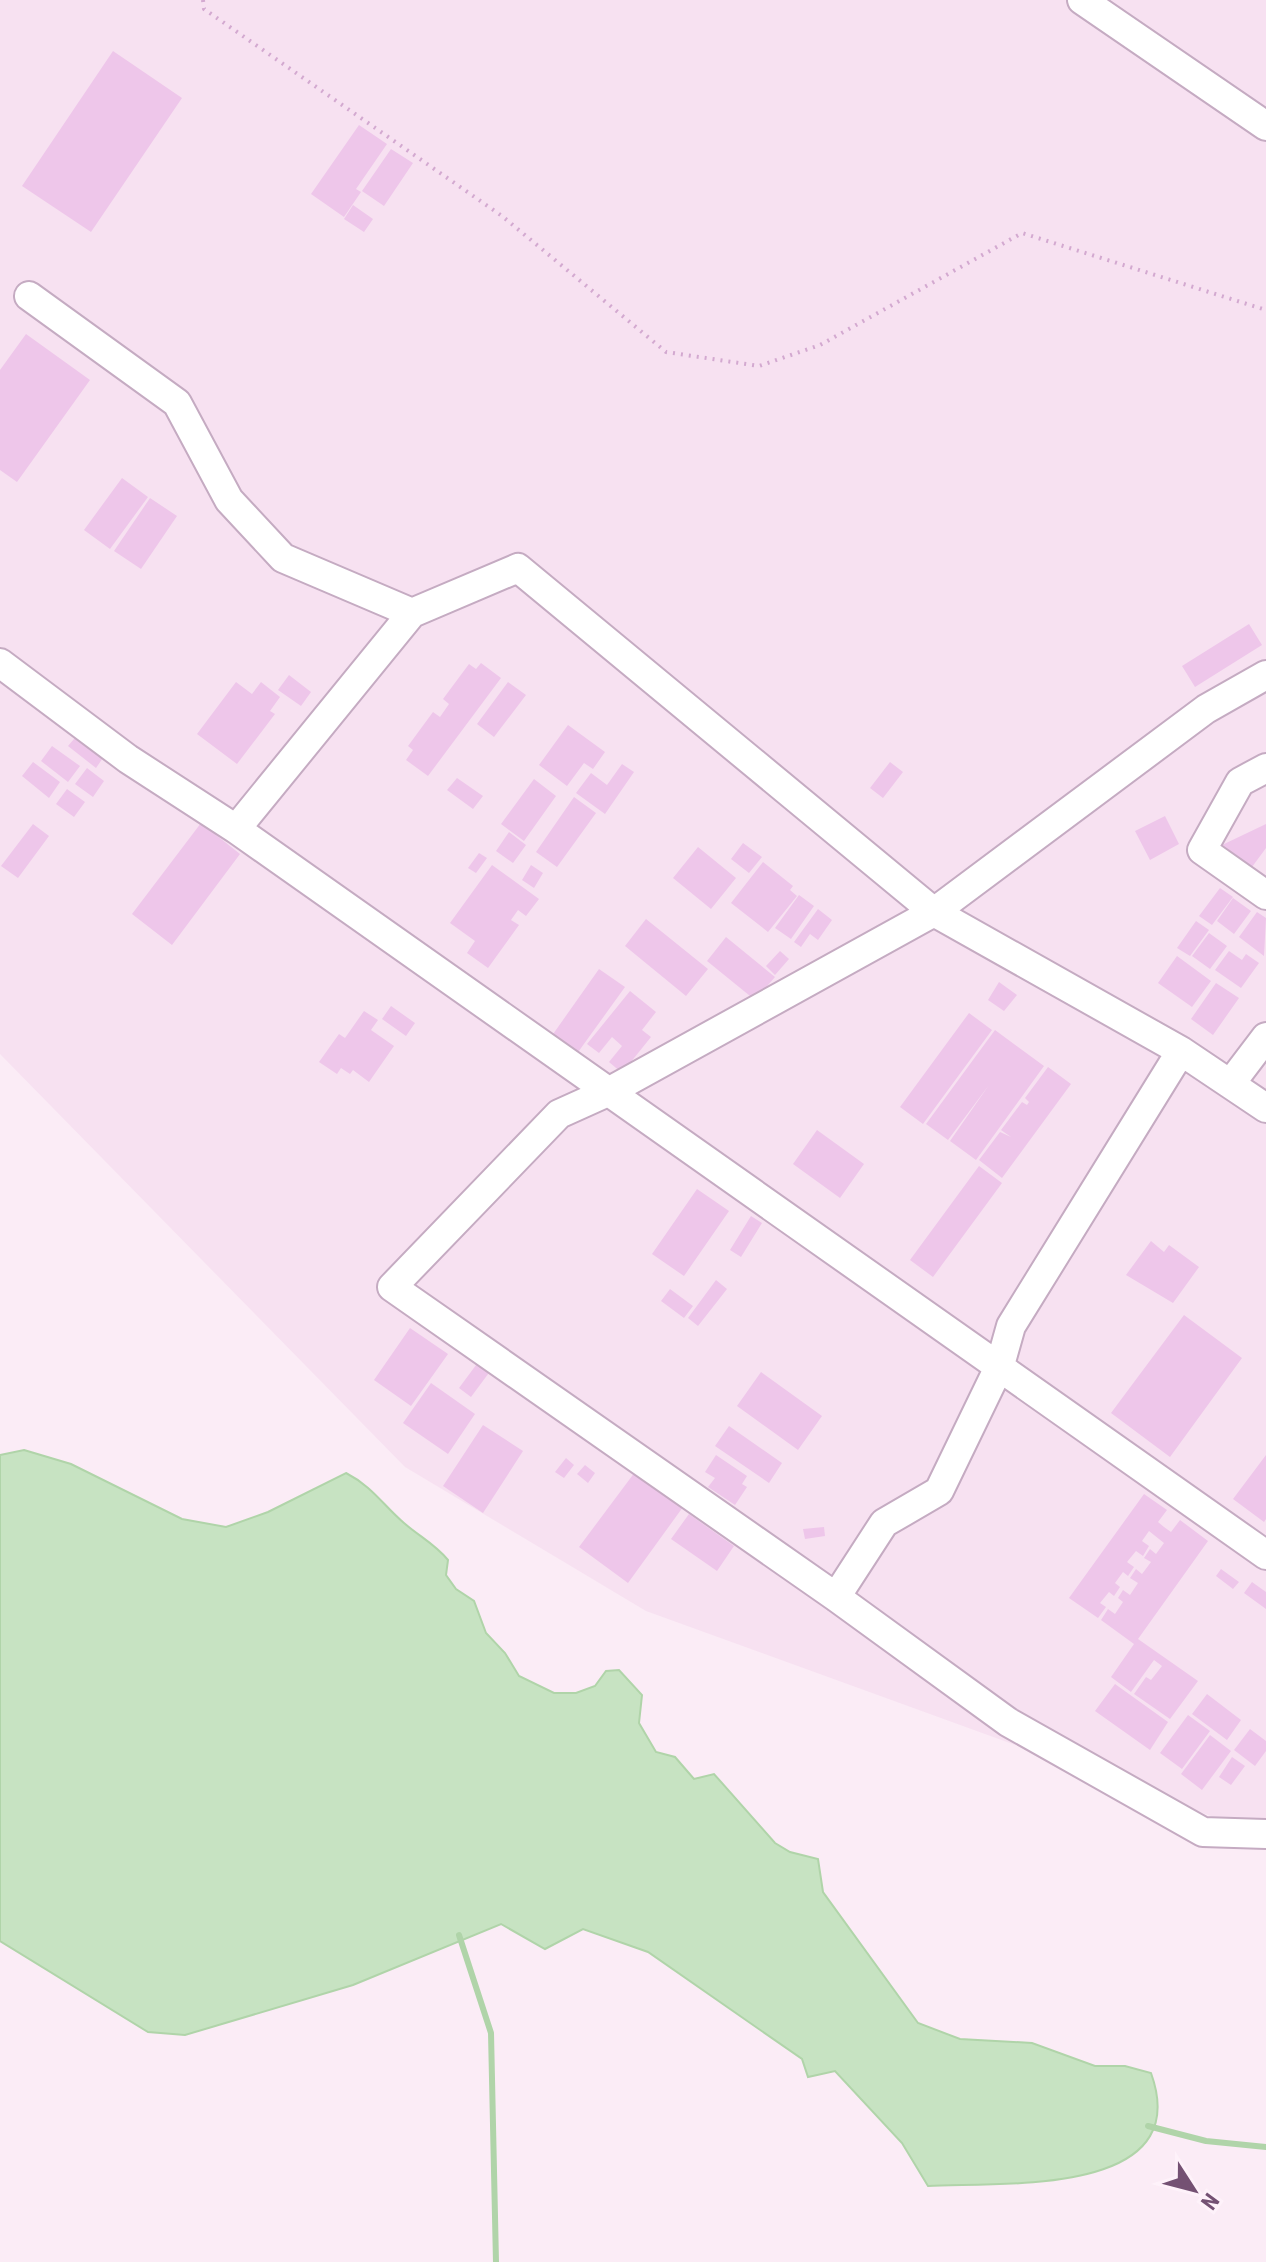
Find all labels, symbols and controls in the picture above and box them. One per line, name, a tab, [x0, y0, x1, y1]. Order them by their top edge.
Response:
north arrow	[1154, 2150, 1234, 2230]
text: N	[1196, 2189, 1224, 2214]

